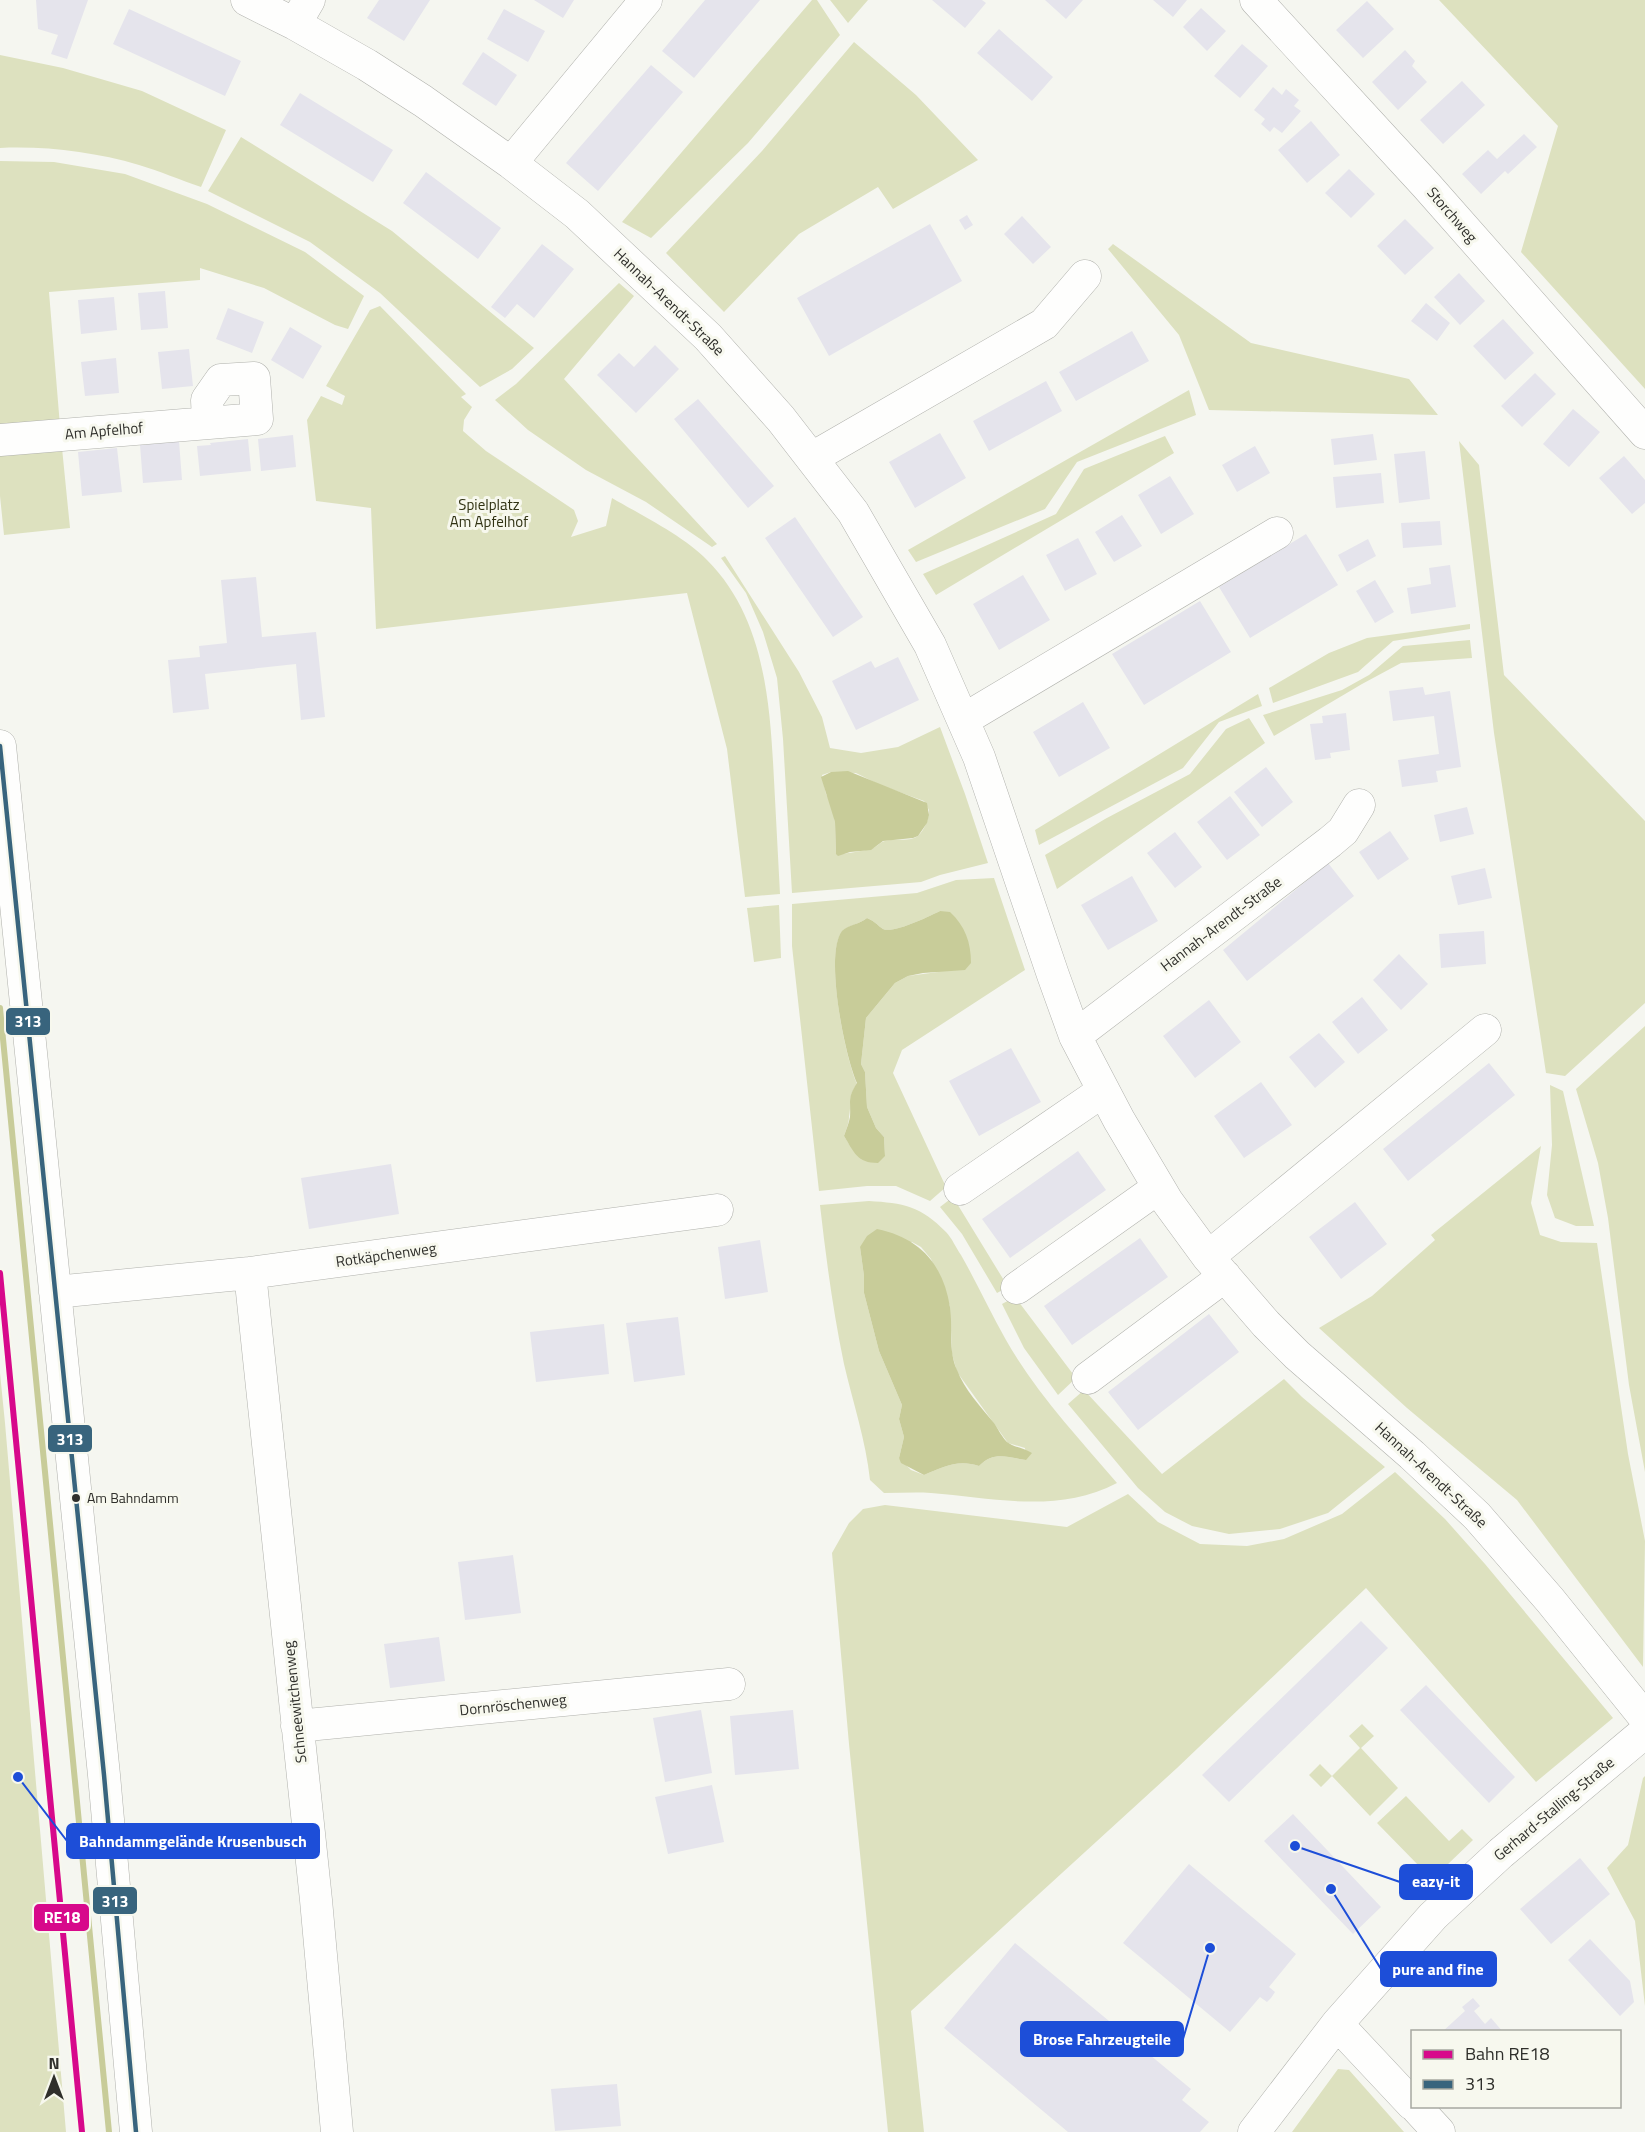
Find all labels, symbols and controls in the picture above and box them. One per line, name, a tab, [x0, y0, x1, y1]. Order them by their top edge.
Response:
street label: Storchweg	[1422, 182, 1483, 248]
street label: Hannah-Arendt-Straße	[609, 242, 730, 361]
street label: Am Apfelhof	[64, 416, 144, 445]
park label: Spielplatz Am Apfelhof	[450, 493, 528, 533]
street label: Hannah-Arendt-Straße	[1155, 870, 1286, 977]
line badge: 313	[5, 1007, 51, 1036]
text: 313	[15, 1009, 41, 1033]
street label: Rotkäpchenweg	[334, 1236, 438, 1273]
street label: Hannah-Arendt-Straße	[1370, 1416, 1493, 1533]
line badge: 313	[47, 1424, 93, 1453]
text: 313	[57, 1427, 83, 1451]
place label: Am Bahndamm	[87, 1487, 179, 1508]
marker: Am Bahndamm	[70, 1492, 82, 1504]
street label: Schneewitchenweg	[277, 1640, 312, 1764]
street label: Dornröschenweg	[458, 1687, 568, 1722]
street label: Gerhard-Stalling-Straße	[1488, 1751, 1619, 1866]
callout: Bahndammgelände Krusenbusch	[67, 1824, 319, 1858]
text: Bahndammgelände Krusenbusch	[79, 1829, 307, 1853]
callout: eazy-it	[1400, 1865, 1472, 1899]
text: eazy-it	[1412, 1869, 1460, 1893]
line badge: 313	[92, 1886, 138, 1915]
text: 313	[102, 1889, 128, 1913]
line badge: RE18	[33, 1903, 90, 1932]
text: RE18	[44, 1905, 80, 1929]
callout: pure and fine	[1381, 1952, 1496, 1986]
text: pure and fine	[1392, 1957, 1484, 1981]
callout: Brose Fahrzeugteile	[1021, 2022, 1183, 2056]
text: Brose Fahrzeugteile	[1033, 2027, 1171, 2051]
legend	[1411, 2030, 1621, 2108]
text: Bahn RE18	[1465, 2040, 1550, 2067]
north arrow	[24, 2048, 84, 2108]
text: N	[48, 2051, 60, 2075]
text: 313	[1465, 2070, 1495, 2097]

